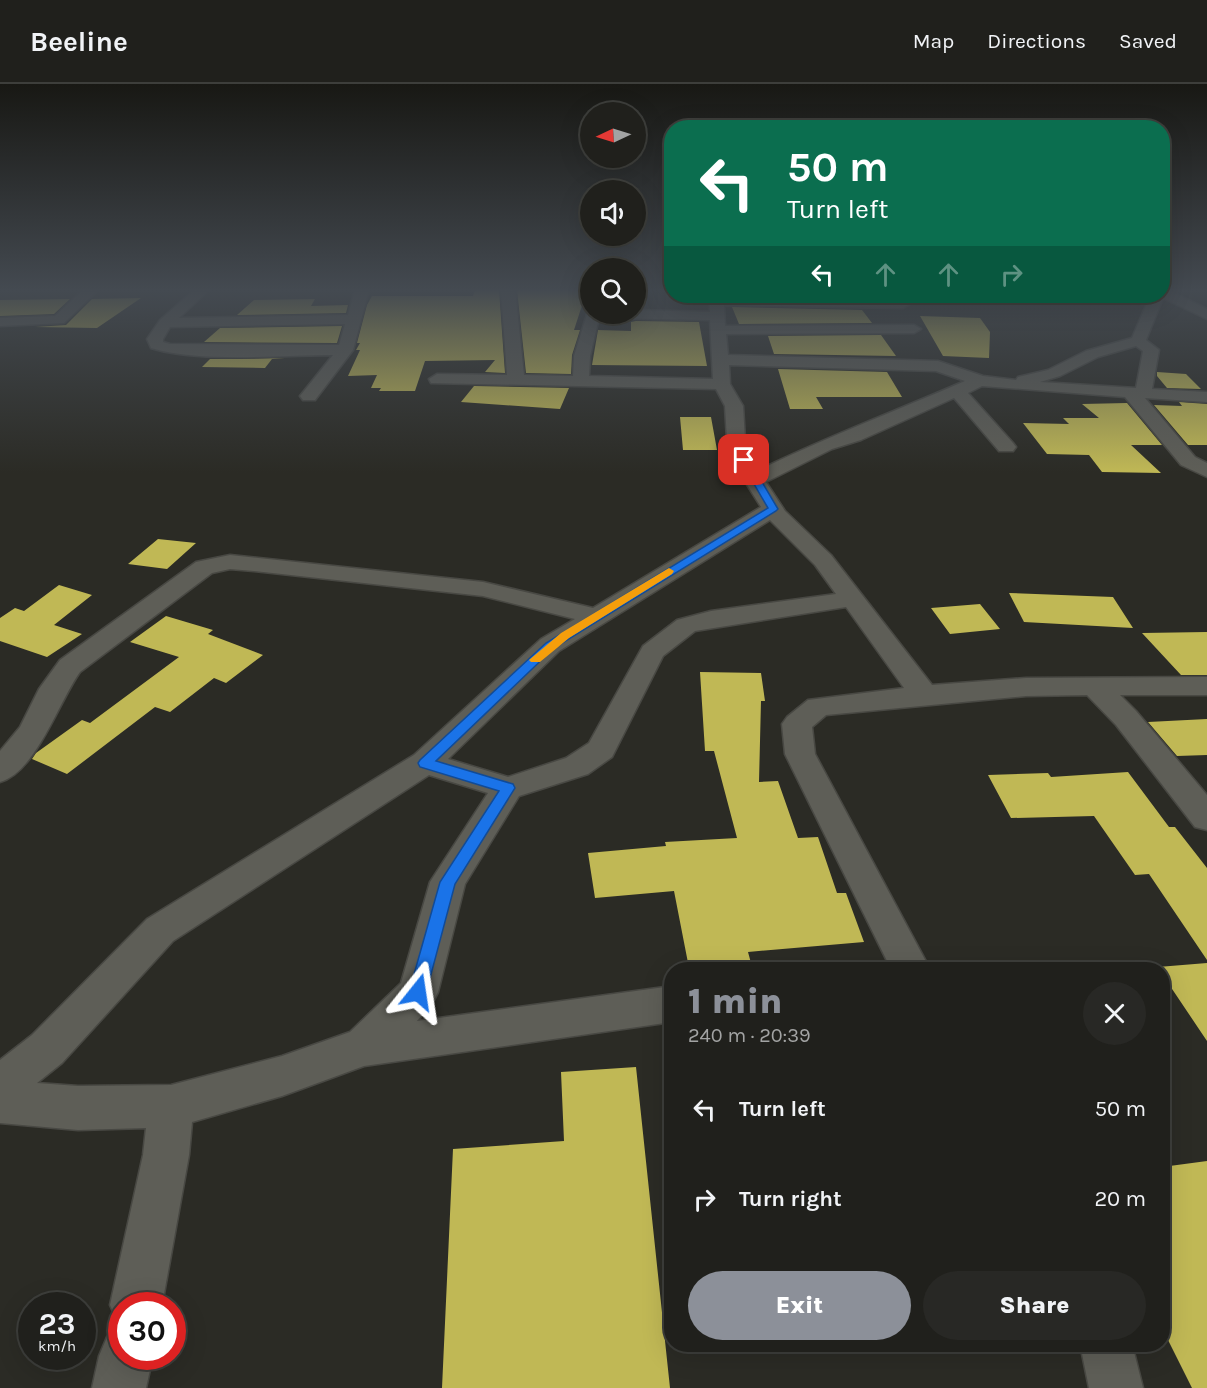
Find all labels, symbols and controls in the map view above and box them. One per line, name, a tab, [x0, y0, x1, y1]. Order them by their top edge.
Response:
text: Beeline	[30, 25, 128, 58]
text: Map	[913, 29, 954, 53]
text: Directions	[987, 29, 1086, 53]
text: Saved	[1119, 29, 1177, 53]
north arrow	[580, 102, 646, 168]
map controls	[580, 102, 646, 324]
text: 50 m	[787, 142, 889, 192]
icon: left	[688, 144, 766, 222]
button: sound	[580, 180, 646, 246]
text: Turn left	[787, 193, 888, 225]
button: search	[580, 258, 646, 324]
icon: left	[806, 258, 839, 291]
icon: ahead	[869, 258, 902, 291]
icon: ahead	[932, 258, 965, 291]
icon: right	[995, 258, 1028, 291]
pin	[718, 434, 769, 485]
icon: arrive	[727, 443, 760, 476]
position arrow	[386, 960, 450, 1024]
text: 1 min	[688, 980, 782, 1022]
button: close	[1083, 982, 1146, 1045]
text: 240 m · 20:39	[688, 1024, 811, 1047]
icon: left	[688, 1093, 721, 1126]
text: Turn left	[739, 1096, 826, 1122]
text: 50 m	[1095, 1096, 1146, 1122]
icon: right	[688, 1183, 721, 1216]
text: Turn right	[739, 1186, 842, 1212]
text: 20 m	[1094, 1186, 1146, 1212]
button: Exit	[688, 1271, 911, 1340]
button: Share	[923, 1271, 1146, 1340]
speed limit sign: 30	[108, 1292, 186, 1370]
text: 23	[39, 1306, 75, 1342]
text: km/h	[38, 1337, 76, 1355]

